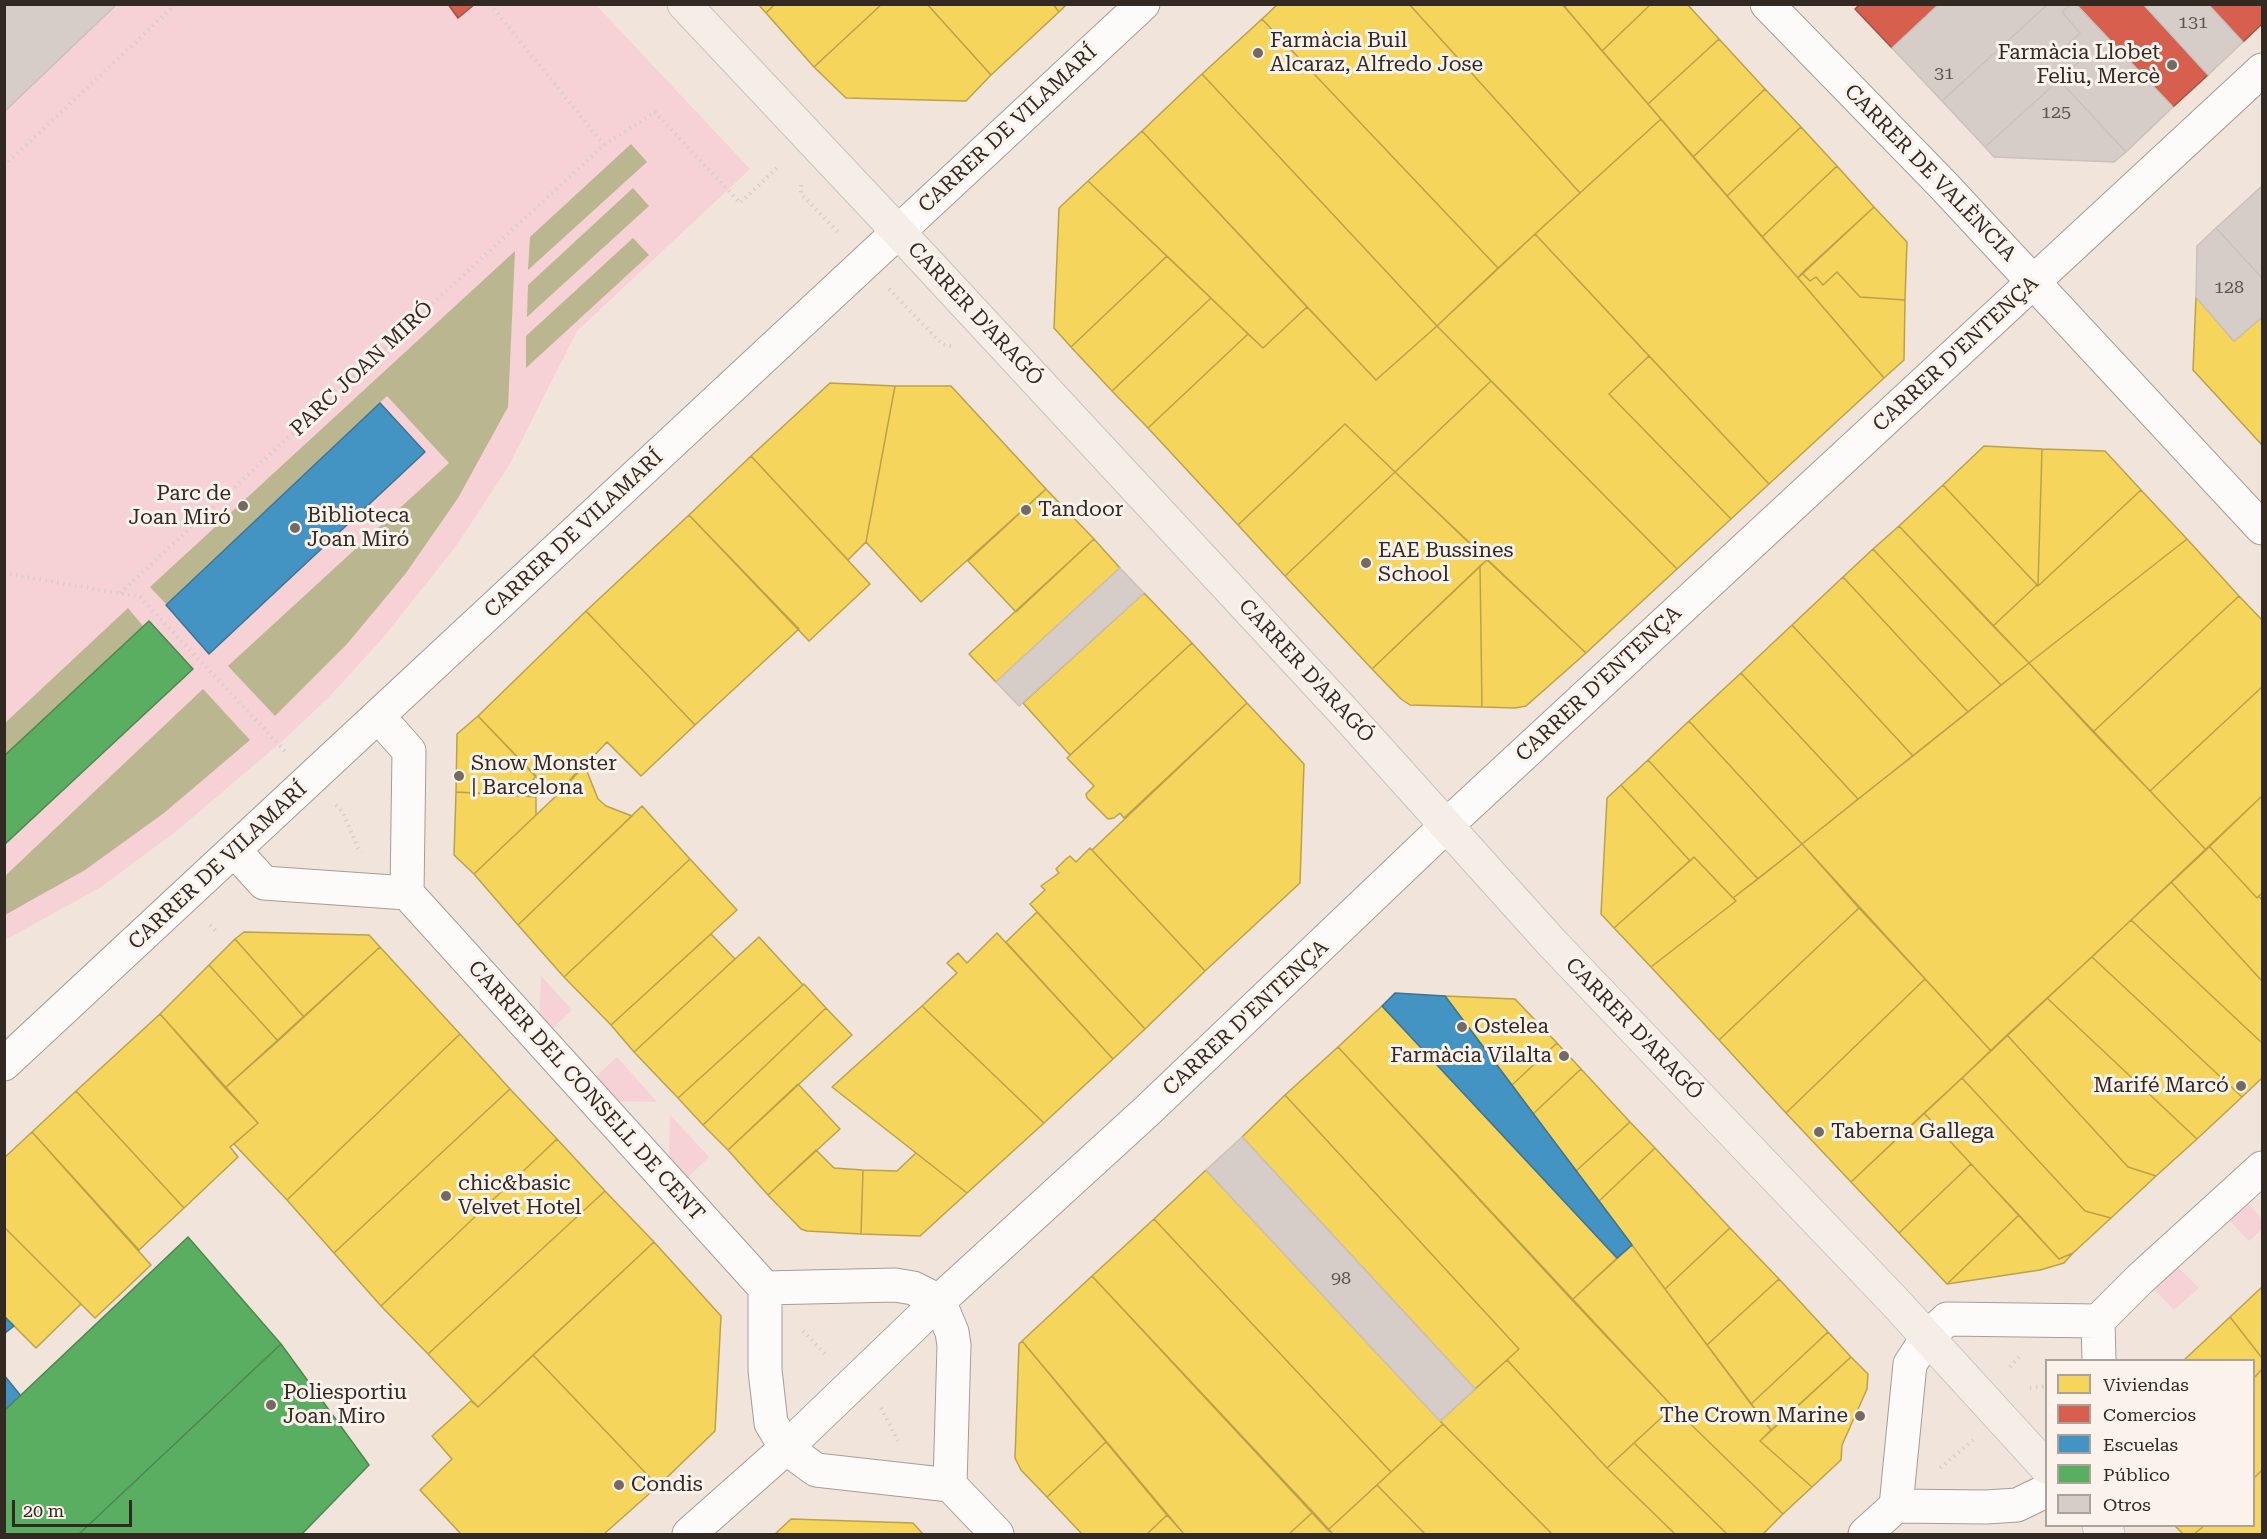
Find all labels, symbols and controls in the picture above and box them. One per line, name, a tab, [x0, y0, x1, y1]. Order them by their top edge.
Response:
house number: 131	[2178, 12, 2208, 34]
place label: Farmàcia Buil Alcaraz, Alfredo Jose	[1270, 28, 1483, 78]
street label: CARRER DE VILAMARÍ	[914, 40, 1102, 218]
place label: Farmàcia Llobet Feliu, Mercè	[1998, 40, 2160, 90]
marker: Farmàcia Buil Alcaraz, Alfredo Jose	[1251, 46, 1265, 60]
marker: Farmàcia Llobet Feliu, Mercè	[2165, 58, 2179, 72]
house number: 31	[1934, 63, 1954, 85]
street label: CARRER DE VALÈNCIA	[1839, 79, 2021, 267]
house number: 125	[2041, 102, 2071, 124]
street label: CARRER D'ARAGÓ	[902, 237, 1048, 391]
street label: CARRER D'ENTENÇA	[1868, 271, 2044, 437]
house number: 128	[2214, 277, 2244, 299]
street label: PARC JOAN MIRÓ	[285, 296, 439, 442]
street label: CARRER DE VILAMARÍ	[480, 445, 668, 623]
place label: Parc de Joan Miró	[128, 481, 231, 531]
place label: Tandoor	[1038, 497, 1123, 523]
marker: Parc de Joan Miró	[236, 499, 250, 513]
place label: Biblioteca Joan Miró	[307, 503, 410, 553]
marker: Tandoor	[1019, 503, 1033, 517]
marker: Biblioteca Joan Miró	[288, 521, 302, 535]
place label: EAE Bussines School	[1378, 538, 1513, 588]
marker: EAE Bussines School	[1359, 556, 1373, 570]
street label: CARRER D'ARAGÓ	[1233, 594, 1379, 748]
street label: CARRER D'ENTENÇA	[1511, 601, 1687, 767]
place label: Snow Monster | Barcelona	[471, 751, 617, 801]
marker: Snow Monster | Barcelona	[452, 769, 466, 783]
street label: CARRER DE VILAMARÍ	[124, 777, 312, 955]
street label: CARRER D'ENTENÇA	[1158, 935, 1334, 1101]
street label: CARRER D'ARAGÓ	[1560, 953, 1708, 1105]
street label: CARRER DEL CONSELL DE CENT	[463, 956, 709, 1226]
place label: Ostelea	[1474, 1014, 1549, 1040]
marker: Ostelea	[1455, 1020, 1469, 1034]
place label: Farmàcia Vilalta	[1390, 1043, 1552, 1069]
marker: Farmàcia Vilalta	[1557, 1049, 1571, 1063]
place label: Marifé Marcó	[2093, 1073, 2229, 1099]
marker: Marifé Marcó	[2234, 1079, 2248, 1093]
place label: Taberna Gallega	[1831, 1119, 1994, 1145]
marker: Taberna Gallega	[1812, 1125, 1826, 1139]
place label: chic&basic Velvet Hotel	[458, 1171, 581, 1221]
marker: chic&basic Velvet Hotel	[439, 1189, 453, 1203]
house number: 98	[1331, 1268, 1351, 1290]
legend	[2045, 1359, 2255, 1527]
text: Viviendas	[2103, 1374, 2189, 1395]
place label: Poliesportiu Joan Miro	[283, 1380, 407, 1430]
marker: Poliesportiu Joan Miro	[264, 1398, 278, 1412]
place label: The Crown Marine	[1660, 1403, 1848, 1429]
text: Comercios	[2103, 1404, 2196, 1425]
marker: The Crown Marine	[1853, 1409, 1867, 1423]
text: Escuelas	[2103, 1434, 2178, 1455]
text: Público	[2103, 1464, 2170, 1485]
place label: Condis	[631, 1472, 703, 1498]
marker: Condis	[612, 1478, 626, 1492]
scale bar	[15, 1488, 135, 1526]
text: Otros	[2103, 1494, 2151, 1515]
text: 20 m	[23, 1500, 64, 1521]

